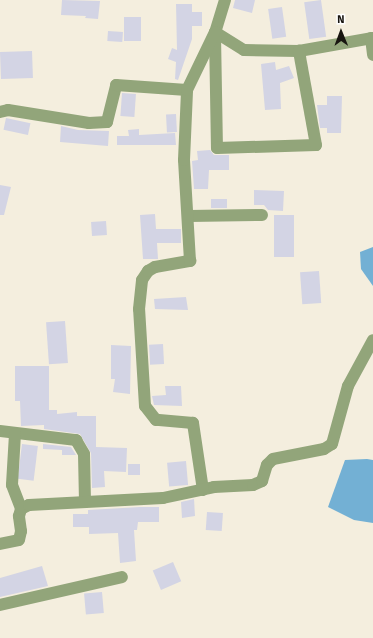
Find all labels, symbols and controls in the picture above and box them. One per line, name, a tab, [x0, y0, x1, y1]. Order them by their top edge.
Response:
north arrow	[321, 12, 361, 52]
text: N	[337, 13, 345, 26]

